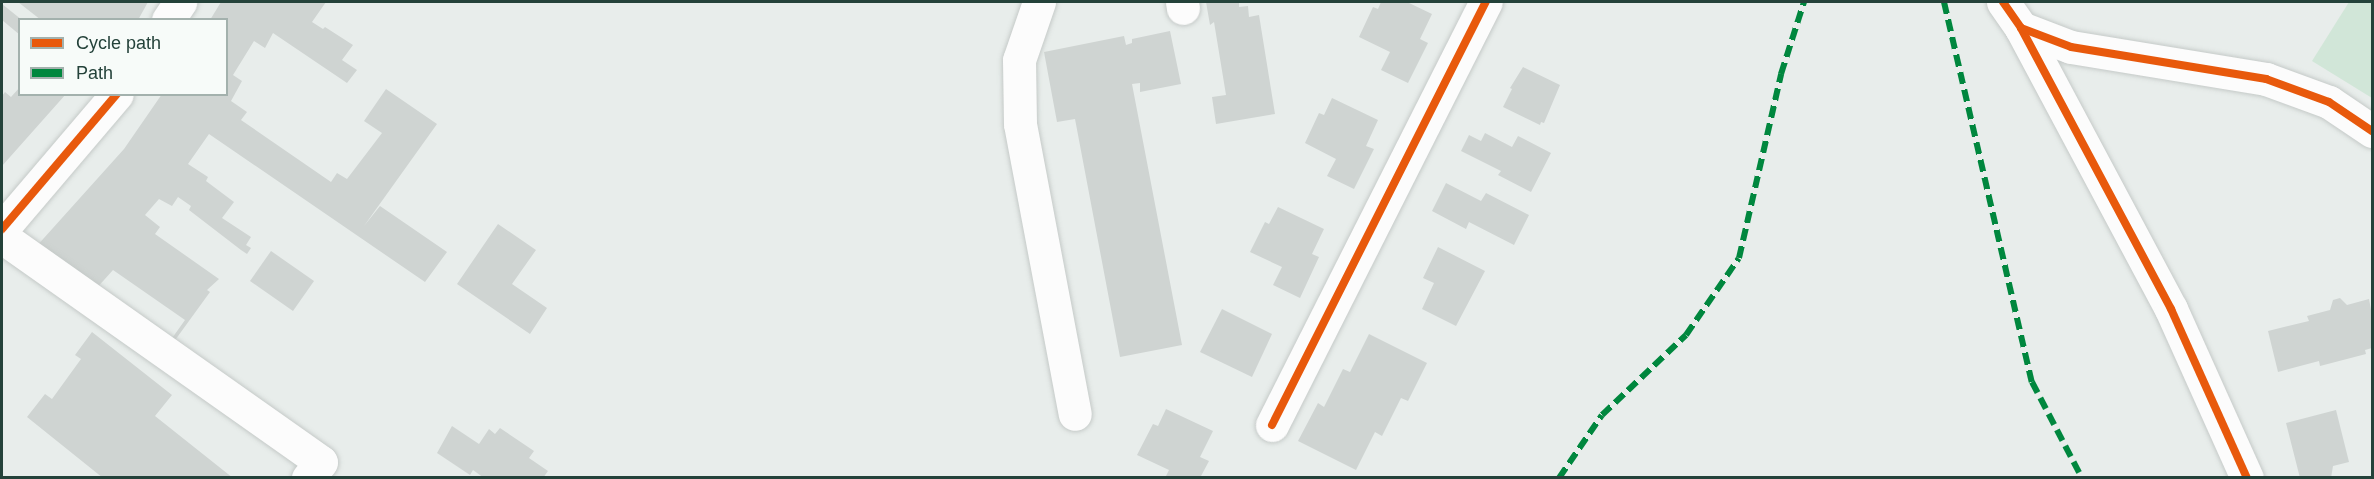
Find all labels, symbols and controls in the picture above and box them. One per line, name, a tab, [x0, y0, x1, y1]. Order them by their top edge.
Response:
legend	[18, 18, 228, 96]
text: Cycle path	[76, 33, 161, 53]
text: Path	[76, 63, 113, 83]

